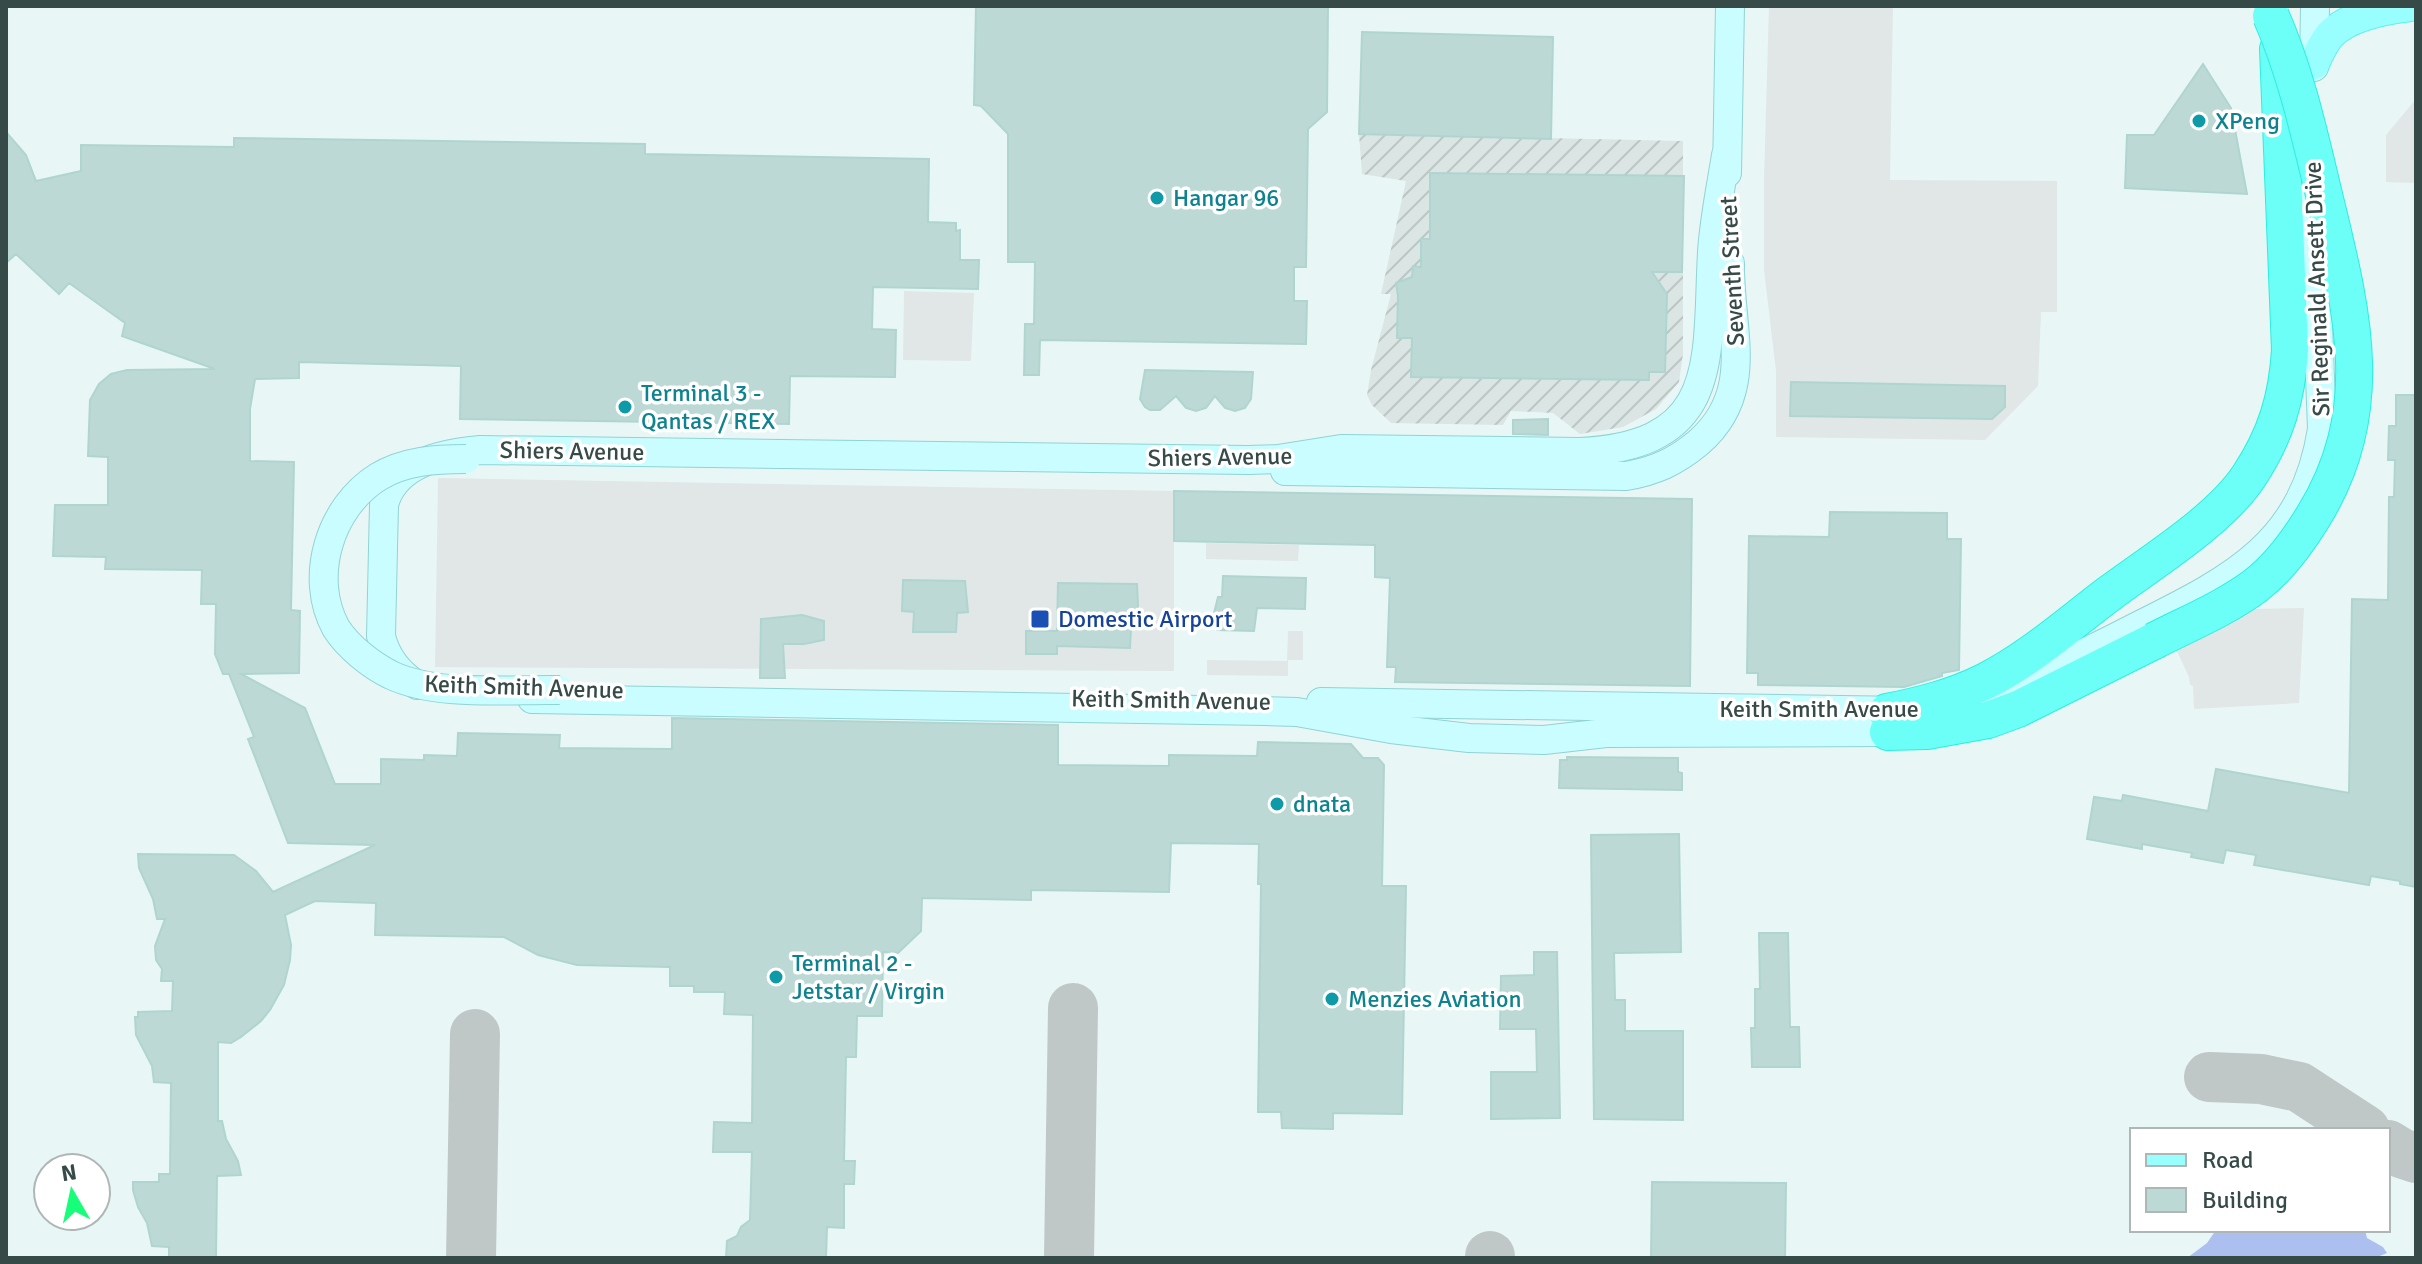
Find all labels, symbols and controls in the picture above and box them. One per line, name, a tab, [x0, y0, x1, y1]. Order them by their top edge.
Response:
place label: XPeng	[2215, 106, 2280, 136]
marker: XPeng	[2190, 112, 2208, 130]
street label: Sir Reginald Ansett Drive	[2298, 161, 2336, 417]
place label: Hangar 96	[1173, 183, 1279, 213]
marker: Hangar 96	[1148, 189, 1166, 207]
street label: Seventh Street	[1713, 195, 1751, 347]
place label: Terminal 3 - Qantas / REX	[641, 378, 775, 436]
marker: Terminal 3 - Qantas / REX	[616, 398, 634, 416]
street label: Shiers Avenue	[499, 435, 645, 467]
street label: Shiers Avenue	[1147, 441, 1293, 473]
place label: Domestic Airport	[1058, 604, 1232, 634]
marker: Domestic Airport	[1029, 608, 1051, 630]
street label: Keith Smith Avenue	[424, 669, 624, 705]
street label: Keith Smith Avenue	[1071, 683, 1271, 717]
street label: Keith Smith Avenue	[1719, 694, 1919, 724]
place label: dnata	[1293, 789, 1351, 819]
marker: dnata	[1268, 795, 1286, 813]
place label: Terminal 2 - Jetstar / Virgin	[792, 948, 945, 1006]
marker: Terminal 2 - Jetstar / Virgin	[767, 968, 785, 986]
place label: Menzies Aviation	[1348, 984, 1521, 1014]
marker: Menzies Aviation	[1323, 990, 1341, 1008]
legend	[2130, 1128, 2390, 1232]
text: Road	[2202, 1145, 2253, 1175]
north arrow	[32, 1152, 112, 1232]
text: N	[59, 1158, 79, 1187]
text: Building	[2202, 1185, 2288, 1215]

